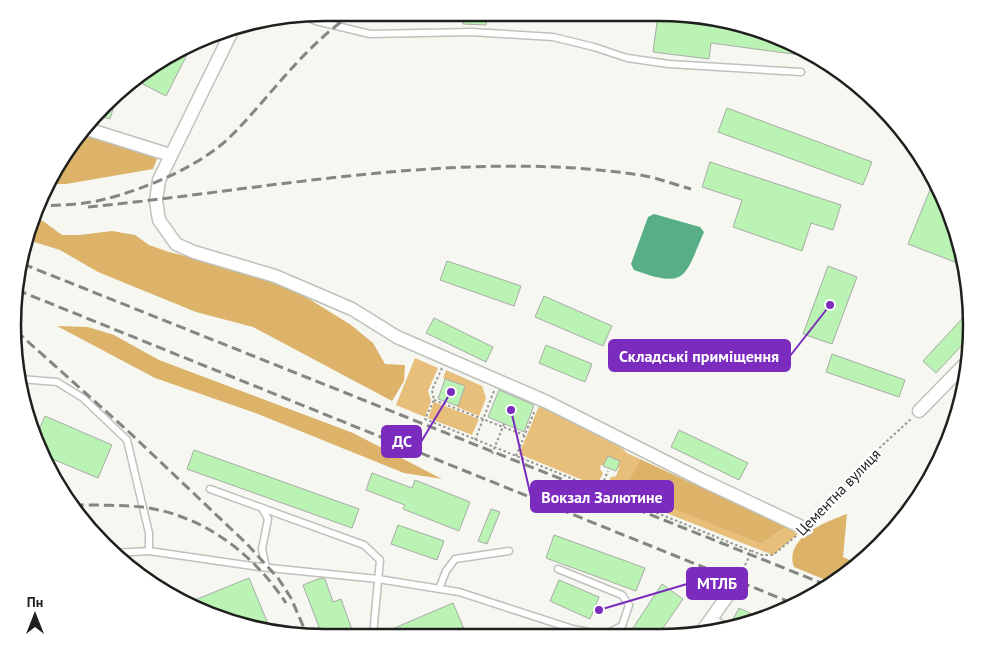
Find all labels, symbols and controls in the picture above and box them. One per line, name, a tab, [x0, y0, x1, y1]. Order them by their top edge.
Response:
callout: Складські приміщення	[609, 340, 790, 371]
text: Складські приміщення	[619, 346, 779, 366]
callout: ДС	[382, 426, 421, 457]
text: ДС	[392, 431, 412, 451]
street label: Цементна вулиця	[792, 444, 884, 540]
callout: Вокзал Залютине	[531, 481, 673, 512]
text: Вокзал Залютине	[541, 487, 663, 507]
callout: МТЛБ	[687, 568, 747, 599]
text: МТЛБ	[697, 573, 737, 593]
north arrow	[10, 590, 60, 640]
text: Пн	[27, 593, 43, 611]

